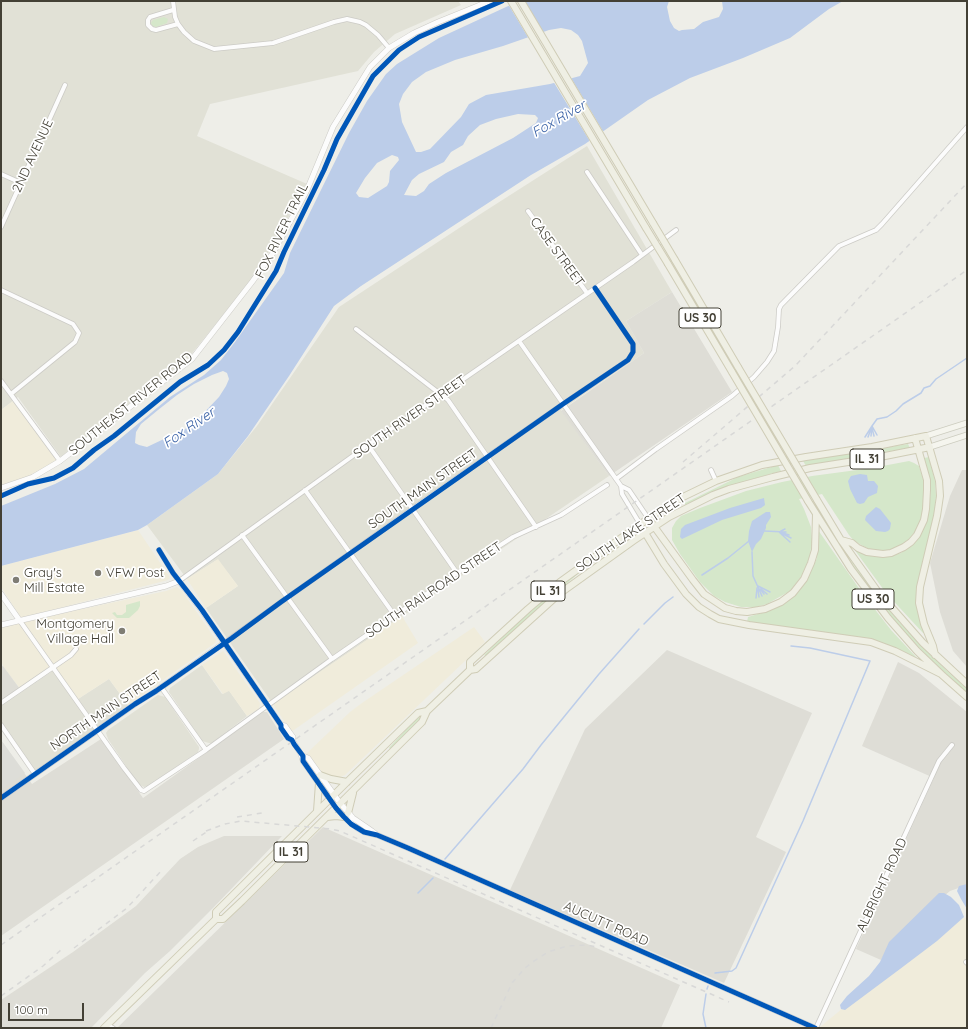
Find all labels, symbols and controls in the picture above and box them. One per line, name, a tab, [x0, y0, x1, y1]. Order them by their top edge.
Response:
water label: Fox River	[529, 97, 589, 141]
street label: 2ND AVENUE	[9, 117, 57, 195]
street label: FOX RIVER TRAIL	[252, 181, 312, 281]
street label: CASE STREET	[527, 214, 587, 290]
road number: US 30	[679, 308, 721, 328]
street label: SOUTHEAST RIVER ROAD	[66, 349, 196, 459]
street label: SOUTH RIVER STREET	[351, 372, 469, 462]
water label: Fox River	[160, 404, 218, 452]
street label: SOUTH MAIN STREET	[366, 446, 480, 532]
road number: IL 31	[850, 449, 884, 469]
street label: SOUTH LAKE STREET	[573, 491, 689, 575]
street label: SOUTH RAILROAD STREET	[363, 539, 505, 641]
place label: Gray's Mill Estate	[24, 565, 85, 596]
place label: VFW Post	[106, 565, 164, 581]
marker: VFW Post	[93, 568, 103, 578]
marker: Gray's Mill Estate	[11, 575, 21, 585]
road number: IL 31	[531, 581, 565, 601]
road number: US 30	[852, 589, 894, 609]
place label: Montgomery Village Hall	[36, 616, 114, 647]
marker: Montgomery Village Hall	[117, 626, 127, 636]
street label: NORTH MAIN STREET	[47, 668, 165, 754]
street label: ALBRIGHT ROAD	[853, 836, 911, 934]
road number: IL 31	[274, 842, 308, 862]
street label: AUCUTT ROAD	[561, 898, 651, 950]
scale bar	[10, 995, 86, 1021]
text: 100 m	[15, 1002, 48, 1017]

